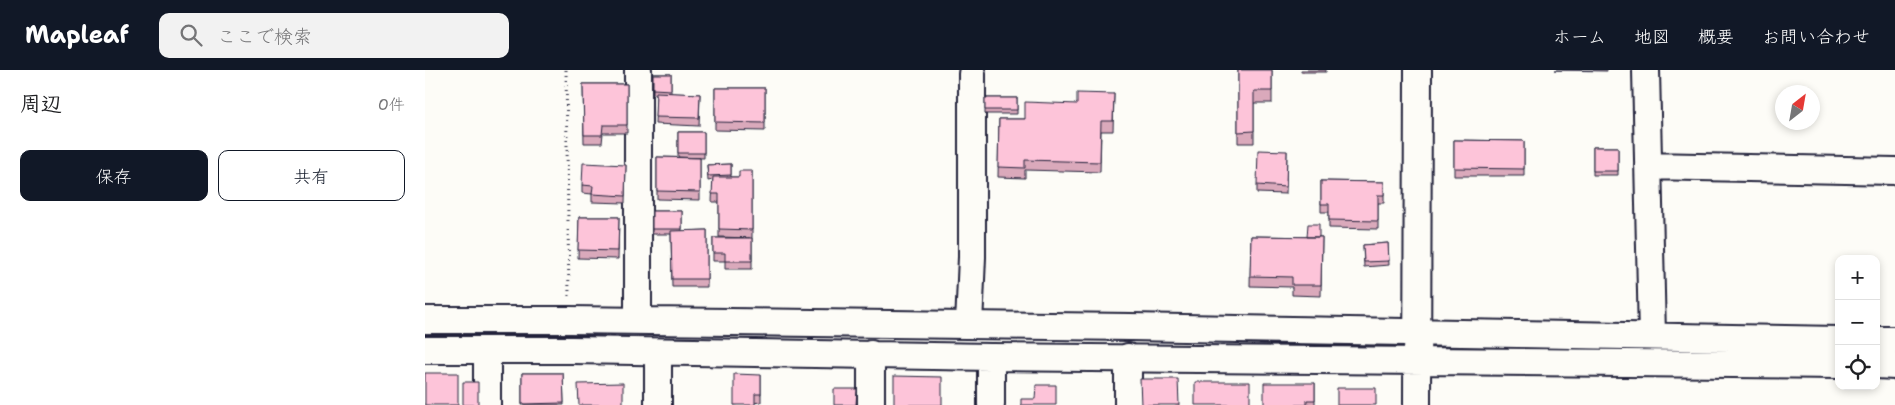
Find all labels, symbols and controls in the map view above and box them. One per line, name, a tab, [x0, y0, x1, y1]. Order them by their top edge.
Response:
search box	[159, 13, 509, 58]
text: Mapleaf	[25, 19, 129, 51]
icon: search	[177, 21, 205, 49]
text: ここで検索	[217, 24, 312, 49]
text: ホーム	[1553, 25, 1606, 49]
text: 地図	[1634, 25, 1670, 49]
text: 概要	[1698, 25, 1734, 49]
text: お問い合わせ	[1762, 25, 1870, 49]
north arrow	[1775, 85, 1820, 130]
text: 周辺	[20, 90, 62, 118]
text: 0件	[378, 94, 405, 115]
button: 保存	[20, 150, 208, 201]
button: 共有	[218, 150, 405, 201]
map controls	[1835, 255, 1880, 390]
button: +	[1835, 255, 1880, 300]
button: −	[1835, 300, 1880, 345]
button: locate	[1835, 345, 1880, 390]

